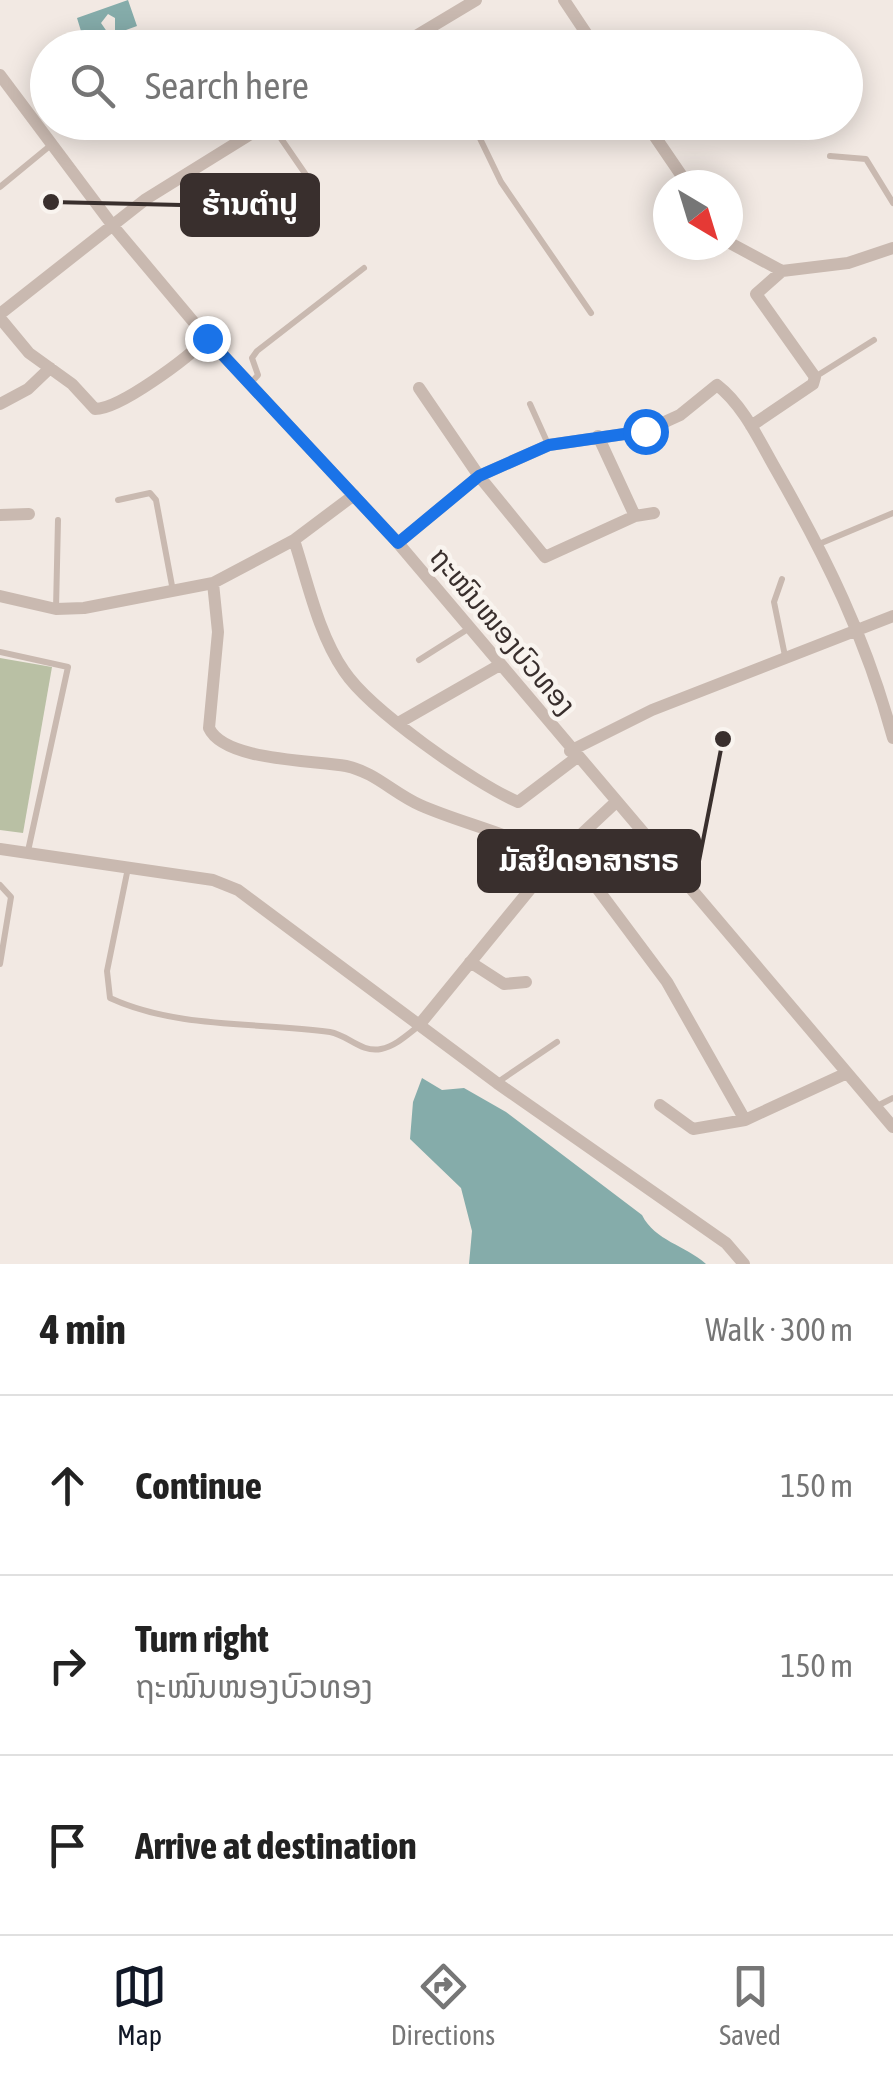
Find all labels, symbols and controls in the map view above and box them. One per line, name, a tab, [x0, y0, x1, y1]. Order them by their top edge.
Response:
search box	[30, 30, 863, 140]
icon: search	[65, 58, 120, 113]
text: Search here	[145, 64, 309, 107]
north arrow	[653, 170, 743, 260]
callout: ຮ້ານຕຳປູ	[182, 175, 318, 235]
text: ຮ້ານຕຳປູ	[202, 187, 298, 224]
route end	[185, 316, 231, 362]
route start	[623, 409, 669, 455]
street label: ຖະໜົນໜອງບົວທອງ	[424, 541, 582, 721]
callout: ມັສຢິດອາສາຮາຣ	[479, 831, 699, 891]
text: ມັສຢິດອາສາຮາຣ	[499, 843, 679, 877]
text: 4 min	[40, 1305, 126, 1353]
text: Walk · 300 m	[705, 1311, 853, 1348]
icon: ahead	[40, 1458, 95, 1513]
text: Continue	[135, 1464, 262, 1507]
text: 150 m	[780, 1467, 853, 1504]
text: Turn right	[135, 1617, 269, 1660]
icon: right	[40, 1638, 95, 1693]
text: 150 m	[780, 1647, 853, 1684]
text: ຖະໜົນໜອງບົວທອງ	[135, 1668, 373, 1705]
icon: arrive	[40, 1818, 95, 1873]
text: Arrive at destination	[135, 1824, 417, 1867]
tab: Map	[112, 1959, 167, 2051]
tab: Directions	[391, 1959, 495, 2051]
tab: Saved	[719, 1959, 781, 2051]

